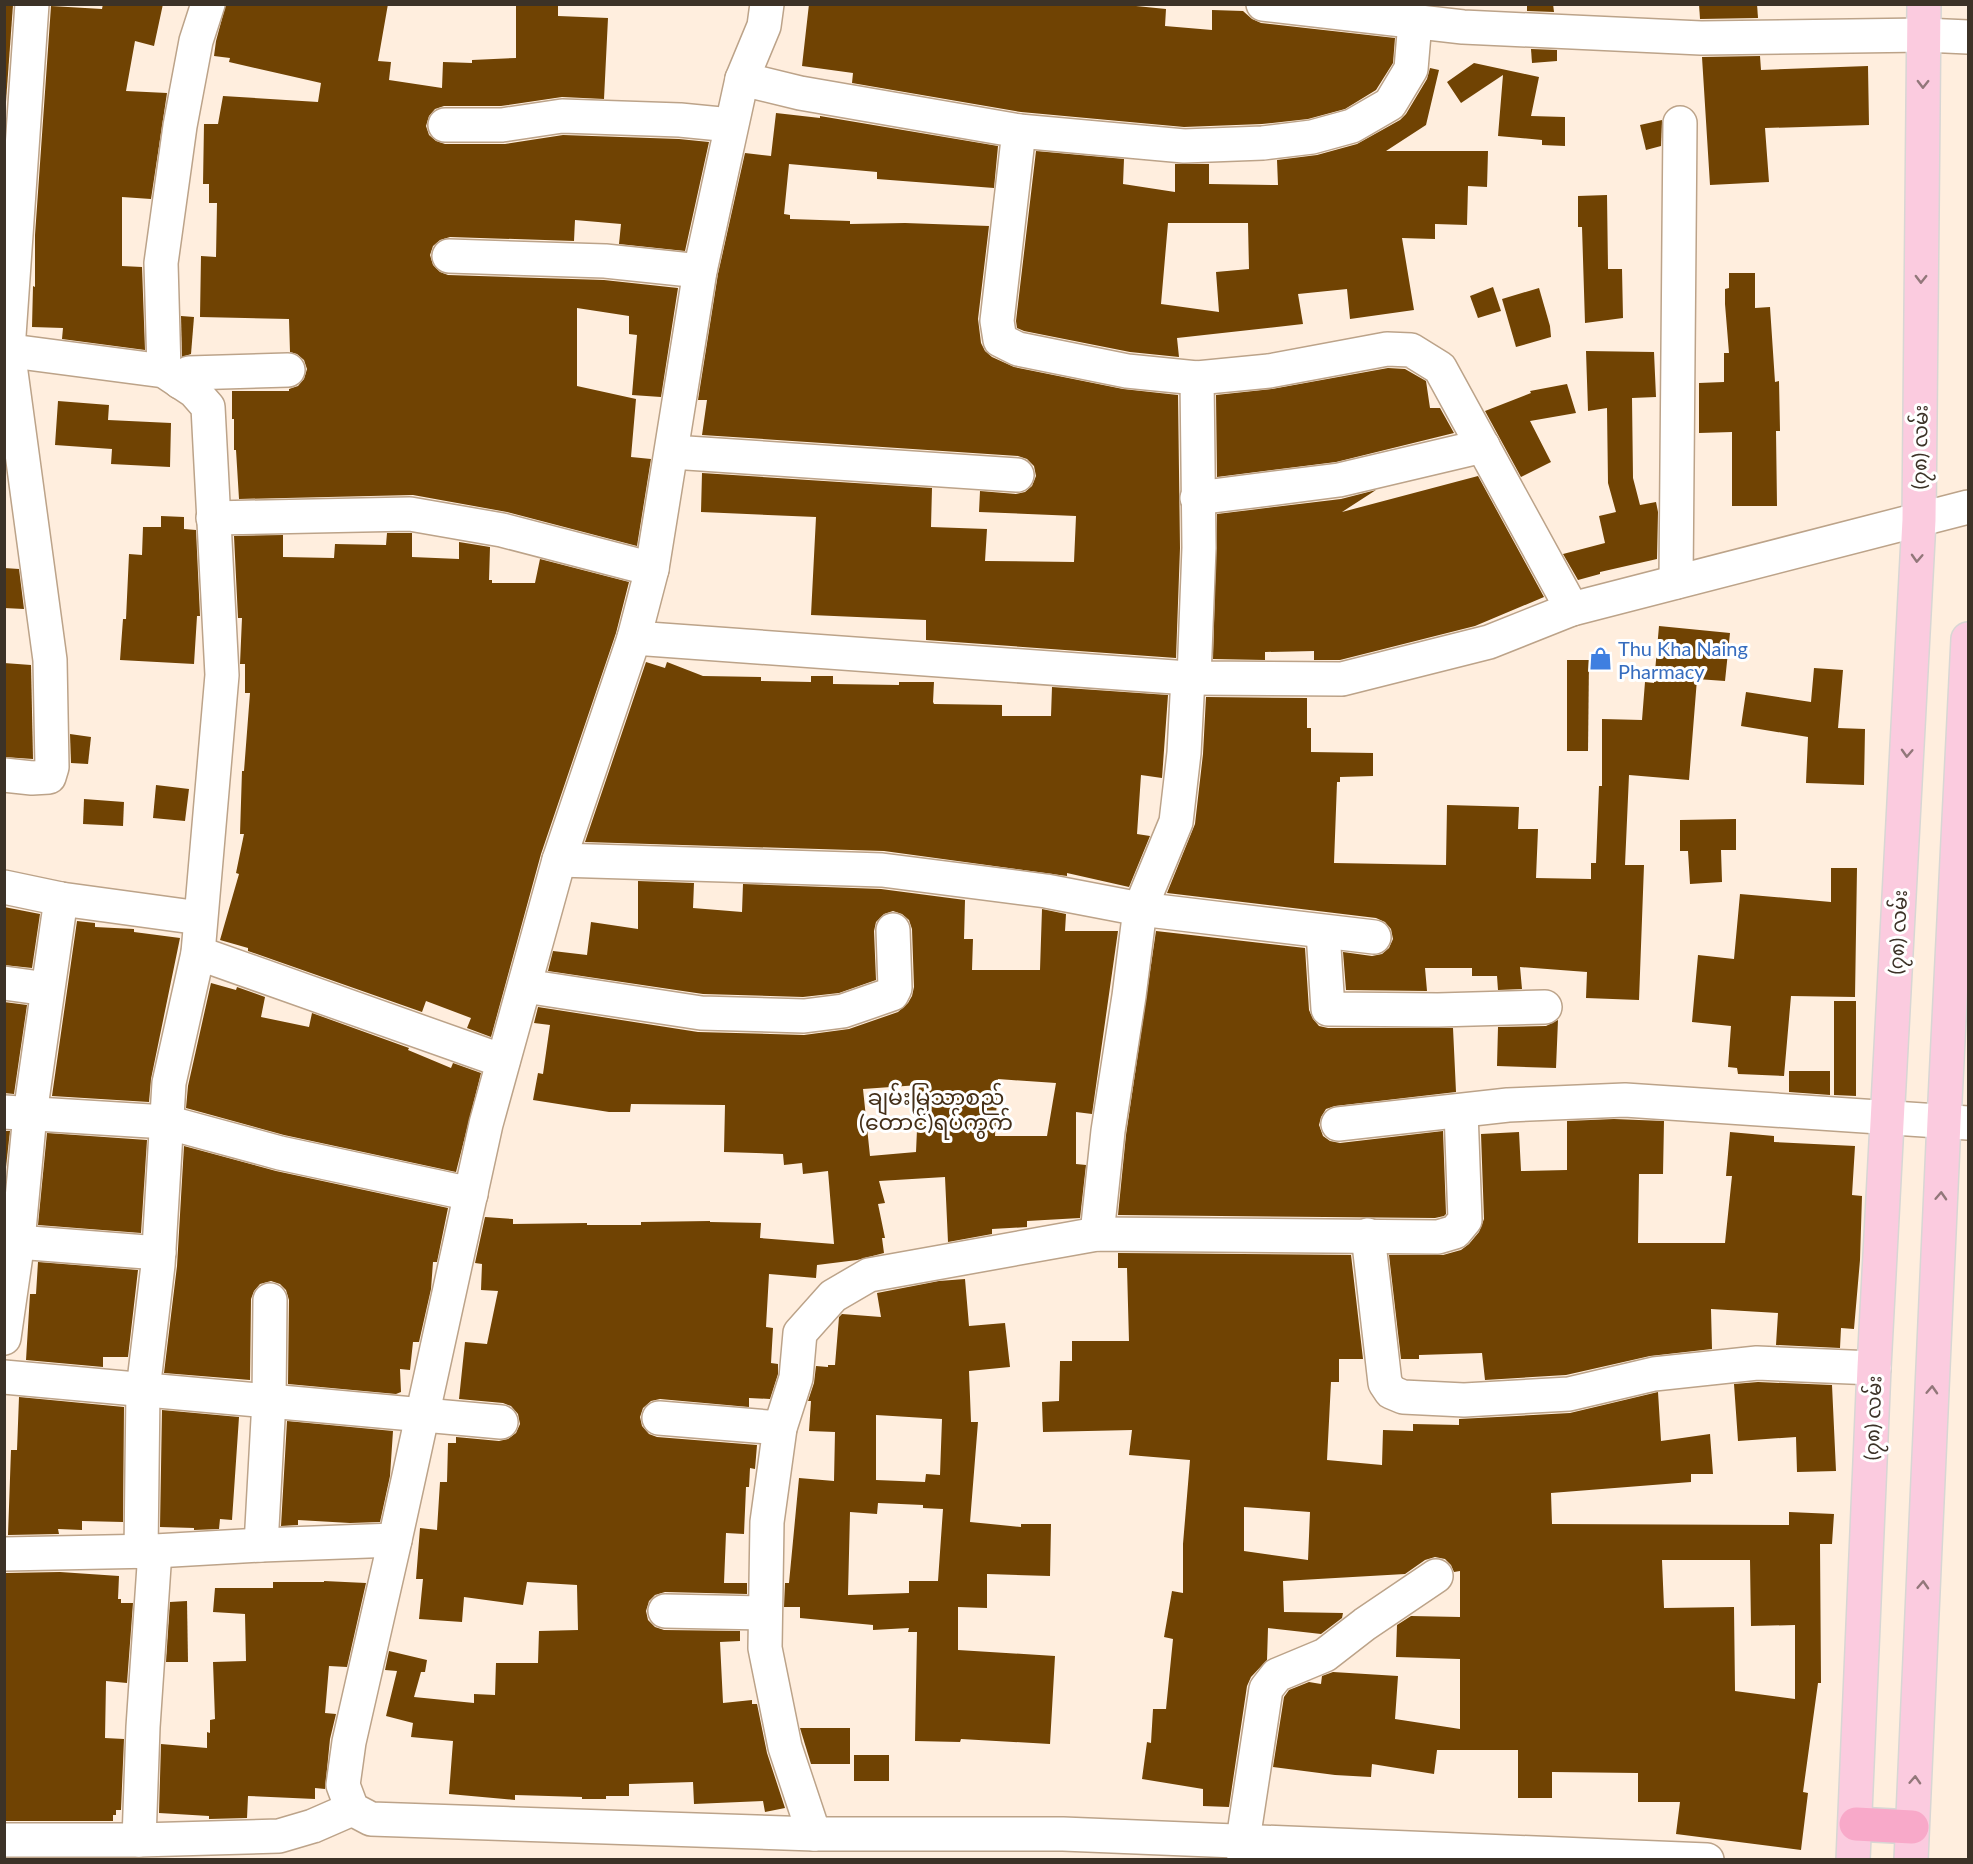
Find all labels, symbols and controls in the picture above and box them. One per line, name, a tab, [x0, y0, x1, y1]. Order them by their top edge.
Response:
one-way arrow	[1917, 79, 1929, 88]
one-way arrow	[1915, 274, 1927, 283]
street label: (၇၈) လမ်း	[1905, 404, 1937, 490]
one-way arrow	[1910, 553, 1923, 562]
place label: Thu Kha Naing Pharmacy	[1618, 636, 1748, 683]
shop icon: Thu Kha Naing Pharmacy	[1587, 646, 1613, 672]
one-way arrow	[1900, 748, 1913, 757]
street label: (၇၈) လမ်း	[1882, 889, 1916, 975]
district label: ချမ်းမြသာစည် (တောင်)ရပ်ကွက်	[859, 1082, 1013, 1140]
one-way arrow	[1934, 1191, 1947, 1200]
street label: (၇၈) လမ်း	[1858, 1375, 1890, 1461]
one-way arrow	[1926, 1386, 1938, 1395]
one-way arrow	[1917, 1581, 1930, 1590]
one-way arrow	[1908, 1776, 1921, 1785]

